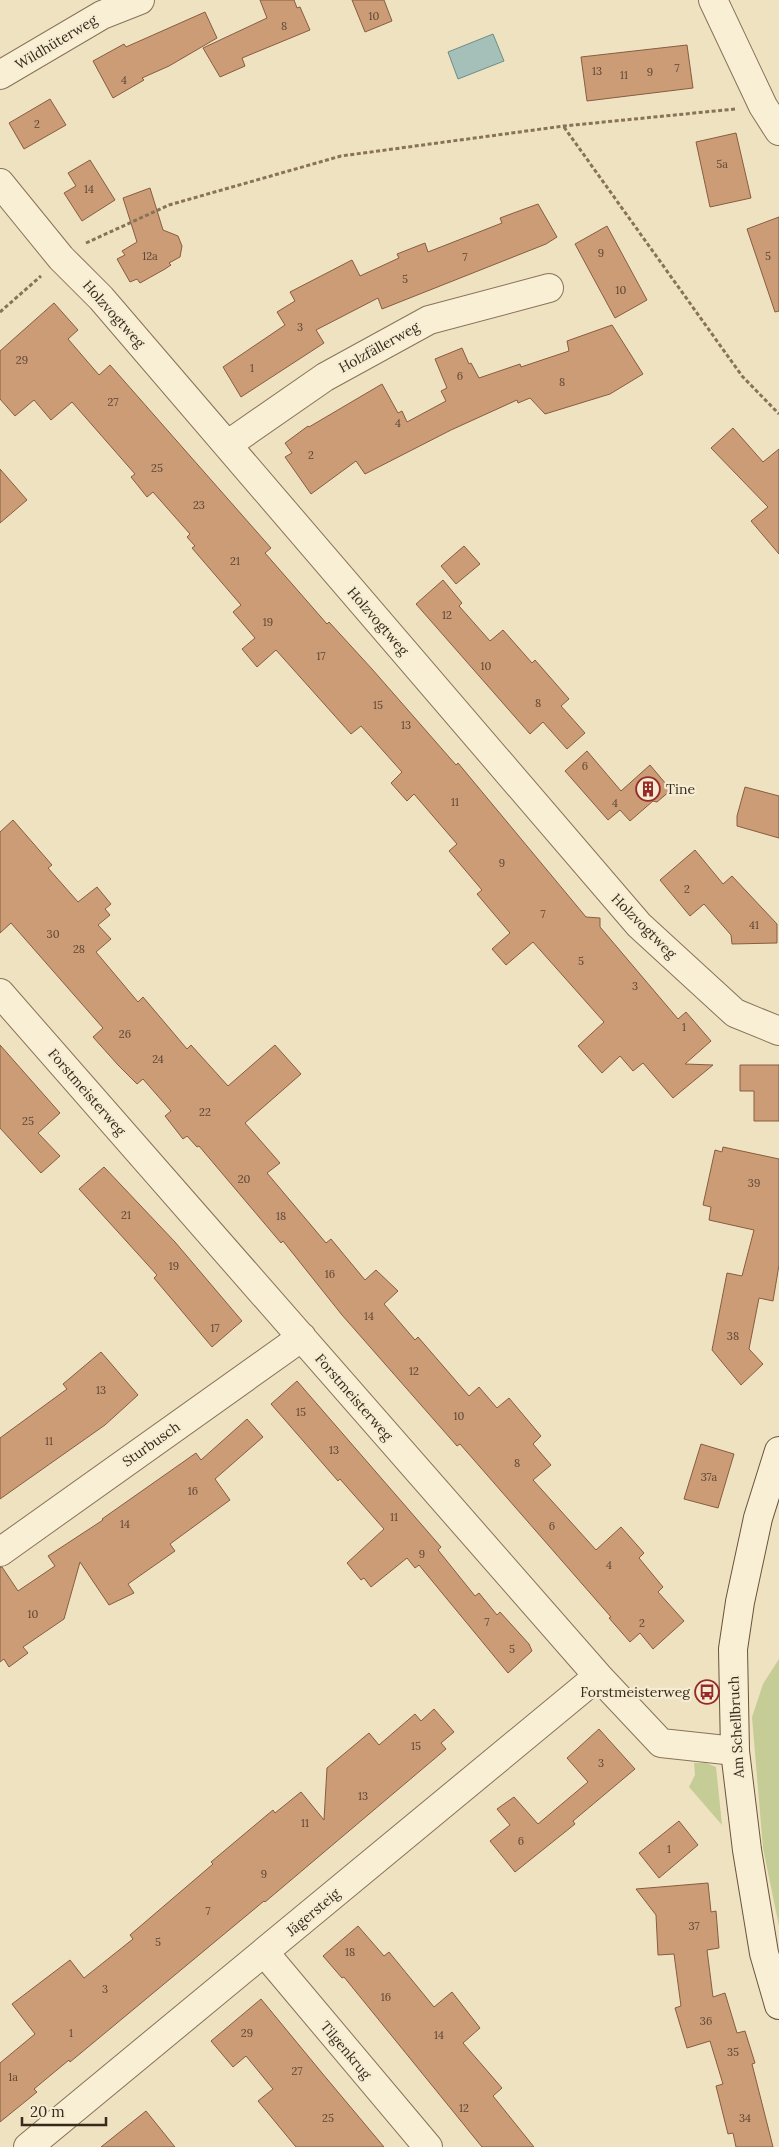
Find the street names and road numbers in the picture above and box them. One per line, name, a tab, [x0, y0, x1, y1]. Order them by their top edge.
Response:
street label: Wildhüterweg	[12, 10, 100, 73]
street label: Holzvogtweg	[79, 276, 149, 352]
street label: Holzfällerweg	[336, 317, 423, 377]
street label: Holzvogtweg	[343, 583, 413, 659]
street label: Holzvogtweg	[608, 890, 680, 962]
street label: Forstmeisterweg	[44, 1045, 130, 1139]
street label: Forstmeisterweg	[311, 1350, 397, 1444]
street label: Sturbusch	[119, 1418, 183, 1470]
street label: Am Schellbruch	[724, 1675, 748, 1780]
street label: Jägersteig	[282, 1884, 344, 1940]
street label: Tilgenkrug	[317, 2017, 376, 2083]

